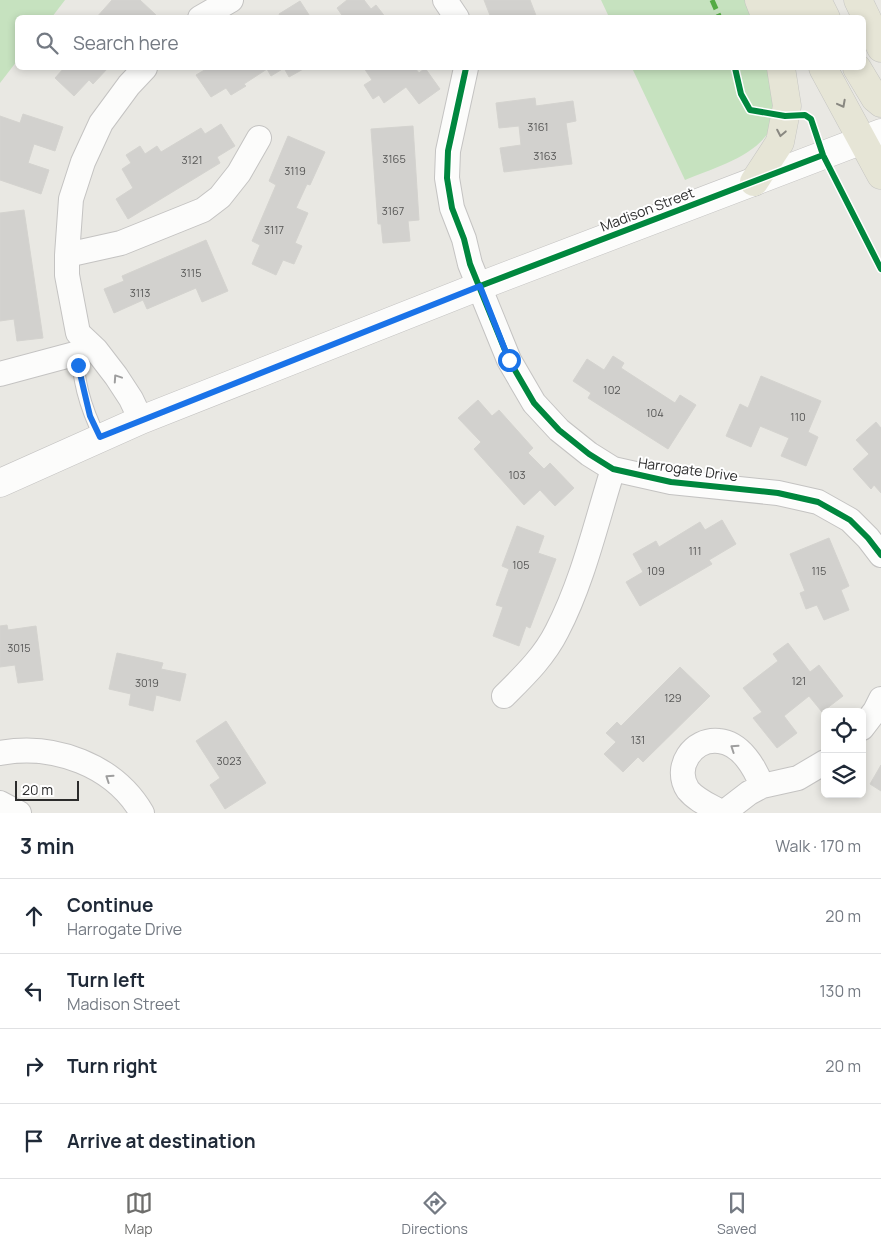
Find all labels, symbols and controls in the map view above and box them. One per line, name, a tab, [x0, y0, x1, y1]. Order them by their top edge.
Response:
search box	[15, 15, 866, 70]
icon: search	[33, 29, 61, 57]
text: Search here	[73, 30, 179, 56]
one-way arrow	[836, 99, 846, 108]
house number: 3161	[527, 119, 549, 134]
one-way arrow	[777, 128, 787, 137]
house number: 3163	[533, 148, 557, 163]
house number: 3165	[382, 151, 406, 166]
house number: 3121	[182, 152, 202, 167]
house number: 3119	[284, 163, 306, 178]
street label: Madison Street	[597, 182, 697, 236]
house number: 3167	[382, 203, 404, 218]
house number: 3117	[264, 222, 284, 237]
house number: 3115	[180, 265, 202, 280]
house number: 3113	[130, 285, 150, 300]
route start	[498, 349, 521, 372]
route end	[67, 354, 90, 377]
one-way arrow	[114, 374, 123, 384]
house number: 102	[603, 382, 621, 397]
house number: 104	[646, 405, 664, 420]
house number: 110	[790, 409, 806, 424]
street label: Harrogate Drive	[637, 453, 739, 485]
house number: 103	[508, 467, 526, 482]
house number: 111	[689, 543, 701, 558]
house number: 105	[512, 557, 530, 572]
house number: 109	[647, 563, 665, 578]
house number: 115	[812, 563, 826, 578]
house number: 3015	[7, 640, 31, 655]
house number: 121	[792, 673, 806, 688]
house number: 3019	[135, 675, 159, 690]
house number: 129	[664, 690, 682, 705]
map controls	[821, 708, 866, 798]
button: locate	[821, 708, 866, 753]
house number: 131	[631, 732, 645, 747]
one-way arrow	[730, 745, 739, 754]
house number: 3023	[216, 753, 242, 768]
button: layers	[821, 753, 866, 798]
one-way arrow	[106, 775, 115, 784]
scale bar	[15, 778, 79, 801]
text: 20 m	[22, 780, 53, 799]
text: 3 min	[20, 832, 74, 860]
text: Walk · 170 m	[775, 835, 861, 857]
text: Continue	[67, 892, 153, 918]
icon: ahead	[20, 902, 48, 930]
text: 20 m	[825, 905, 861, 927]
text: Harrogate Drive	[67, 918, 182, 940]
text: Turn left	[67, 967, 145, 993]
icon: left	[20, 977, 48, 1005]
text: 130 m	[819, 980, 861, 1002]
text: Madison Street	[67, 993, 180, 1015]
icon: right	[20, 1052, 48, 1080]
text: Turn right	[67, 1053, 157, 1079]
text: 20 m	[825, 1055, 861, 1077]
icon: arrive	[20, 1127, 48, 1155]
text: Arrive at destination	[67, 1128, 256, 1154]
tab: Map	[125, 1189, 153, 1238]
tab: Directions	[402, 1189, 468, 1238]
tab: Saved	[717, 1189, 756, 1238]

